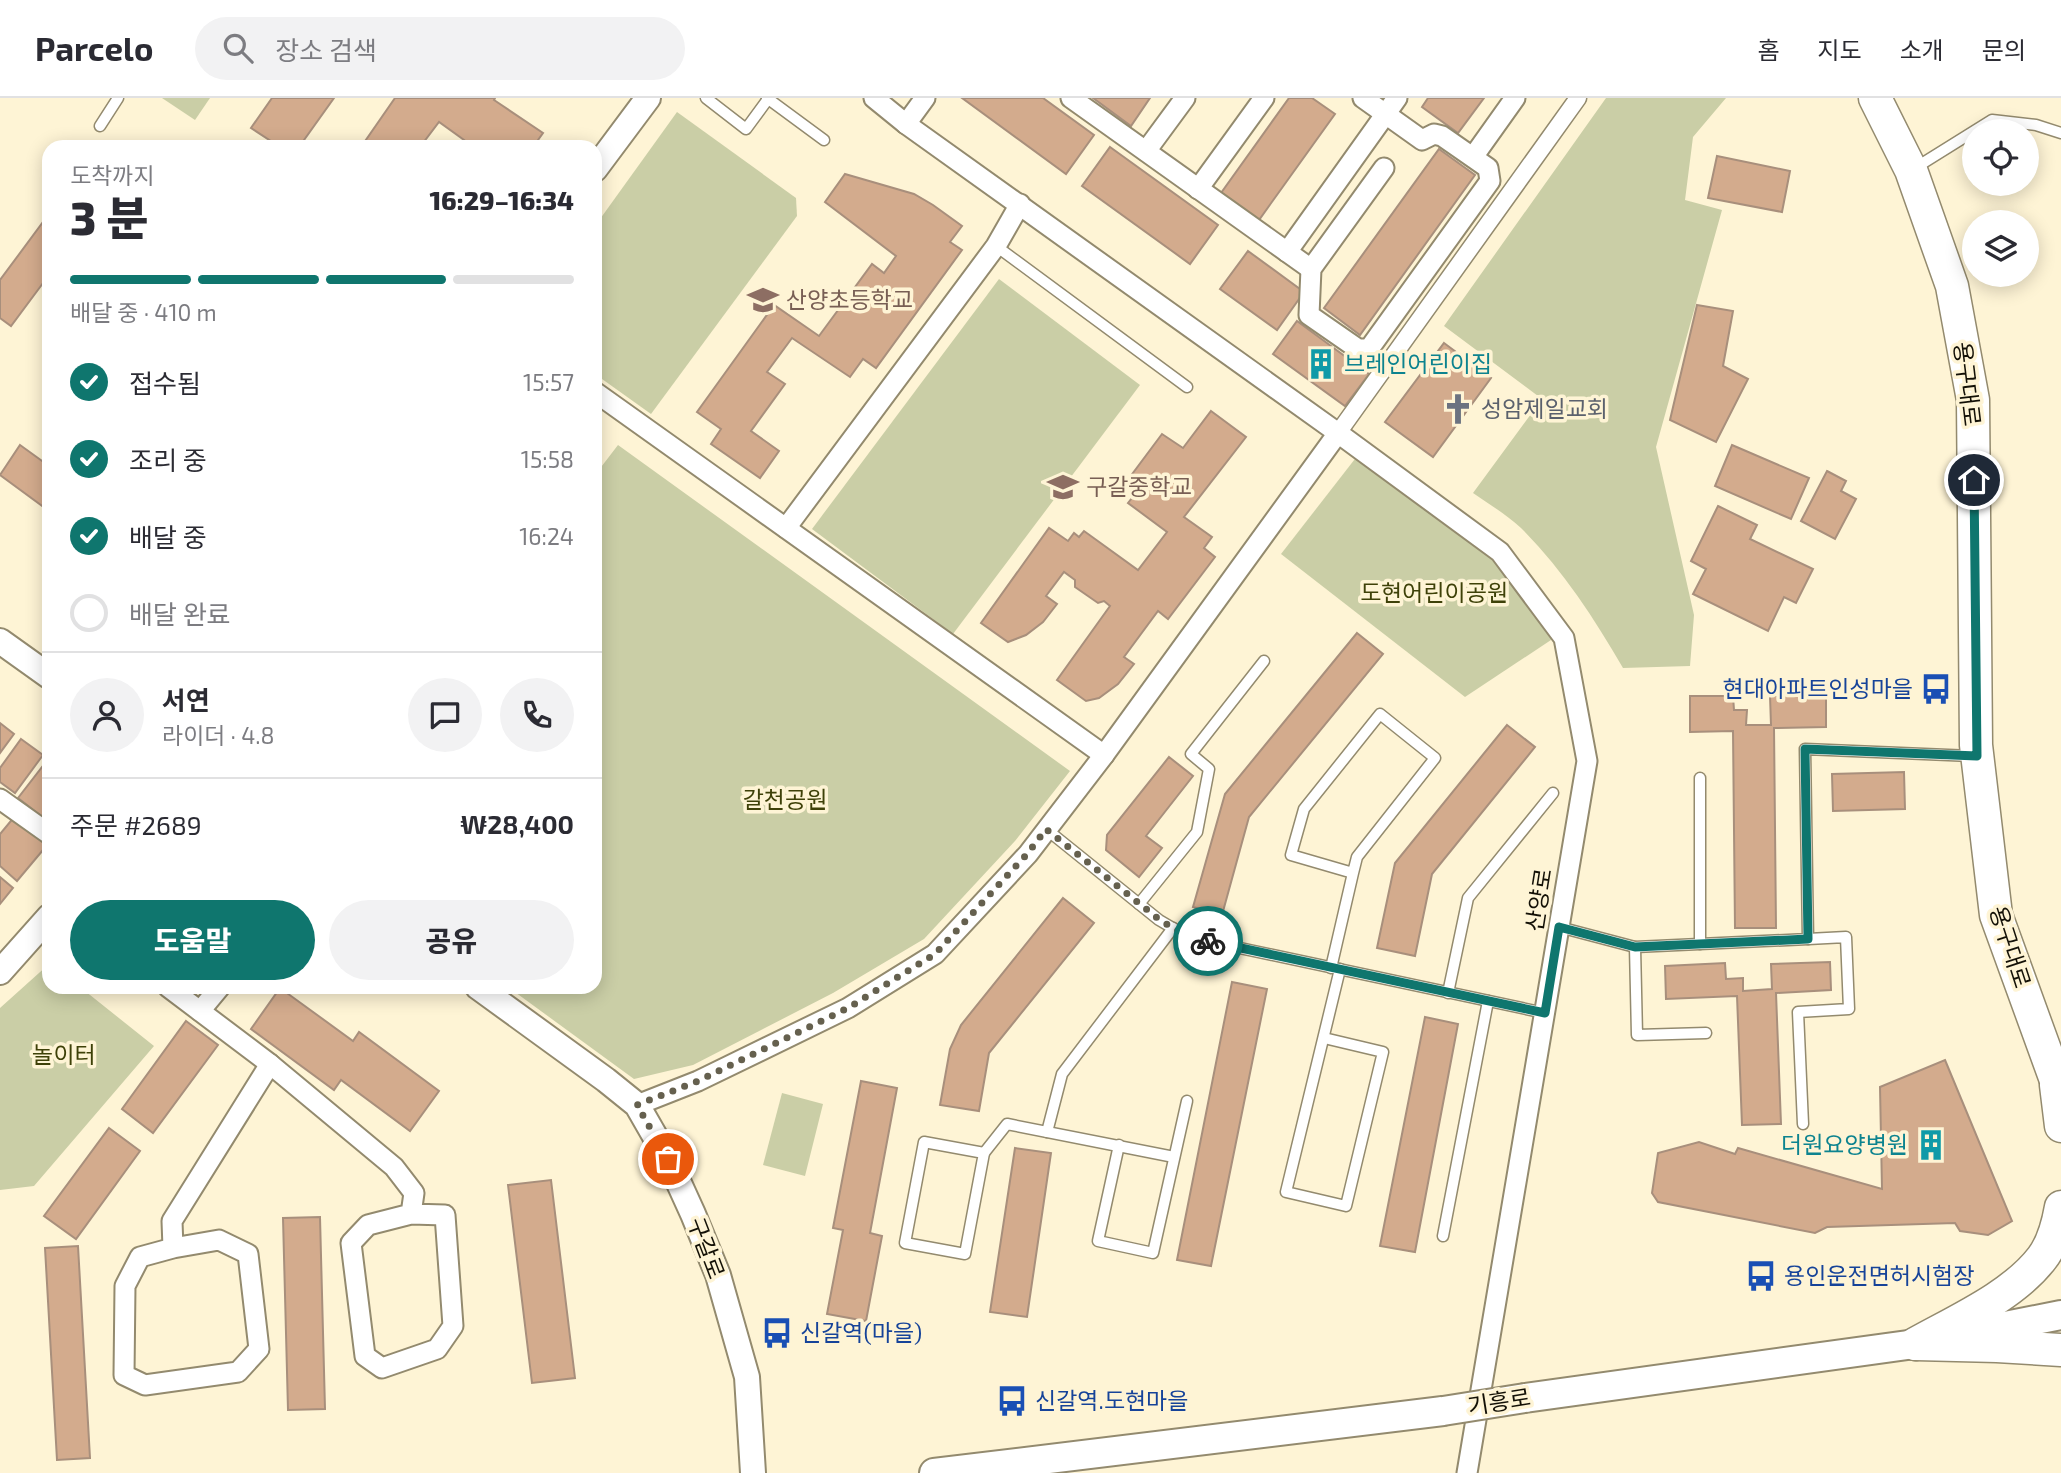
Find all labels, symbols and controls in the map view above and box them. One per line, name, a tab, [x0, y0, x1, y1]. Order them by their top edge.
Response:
search box	[195, 17, 685, 80]
text: Parcelo	[35, 28, 153, 68]
icon: search	[219, 29, 257, 67]
text: 장소 검색	[275, 34, 377, 65]
text: 홈	[1757, 35, 1779, 64]
text: 지도	[1817, 35, 1862, 64]
text: 소개	[1900, 35, 1944, 64]
text: 문의	[1982, 35, 2026, 64]
map controls	[1962, 119, 2039, 287]
button: locate	[1962, 119, 2039, 196]
text: 도착까지	[70, 161, 155, 189]
text: 16:29–16:34	[429, 184, 574, 215]
text: 3 분	[70, 189, 148, 244]
button: layers	[1962, 210, 2039, 287]
school or university icon: 산양초등학교	[746, 283, 780, 317]
place label: 산양초등학교	[786, 285, 913, 313]
text: 배달 중 · 410 m	[70, 298, 217, 326]
street label: 용구대로	[1949, 340, 1987, 428]
building icon: 브레인어린이집	[1304, 347, 1338, 381]
place label: 브레인어린이집	[1344, 349, 1492, 377]
icon: check	[70, 363, 108, 401]
text: 접수됨	[129, 367, 201, 398]
text: 15:57	[523, 368, 574, 396]
church icon: 성암제일교회	[1441, 392, 1475, 426]
place label: 성암제일교회	[1481, 394, 1608, 422]
icon: check	[70, 440, 108, 478]
text: 조리 중	[129, 444, 207, 475]
text: 15:58	[521, 445, 574, 473]
pin	[1944, 450, 2004, 510]
icon: home	[1955, 461, 1993, 499]
school or university icon: 구갈중학교	[1046, 470, 1080, 504]
place label: 구갈중학교	[1086, 472, 1192, 500]
icon: check	[70, 517, 108, 555]
text: 배달 중	[129, 521, 207, 552]
text: 16:24	[519, 522, 574, 550]
park label: 도현어린이공원	[1360, 578, 1508, 606]
text: 배달 완료	[129, 598, 230, 629]
bus stop icon: 현대아파트인성마을	[1919, 672, 1953, 706]
place label: 현대아파트인성마을	[1723, 674, 1913, 702]
button: person	[70, 678, 144, 752]
button: chat	[408, 678, 482, 752]
button: phone	[500, 678, 574, 752]
text: 서연	[162, 684, 210, 715]
text: 라이더 · 4.8	[162, 721, 275, 749]
park label: 갈천공원	[743, 785, 827, 813]
text: ₩28,400	[460, 808, 574, 839]
text: 주문 #2689	[70, 809, 202, 840]
street label: 산양로	[1519, 866, 1557, 933]
button: 도움말	[70, 900, 315, 980]
button: 공유	[329, 900, 574, 980]
street label: 용구대로	[1985, 902, 2037, 991]
courier	[1173, 906, 1243, 976]
icon: bike	[1189, 922, 1227, 960]
park label: 놀이터	[32, 1040, 96, 1068]
building icon: 더원요양병원	[1914, 1128, 1948, 1162]
pin	[638, 1129, 698, 1189]
place label: 더원요양병원	[1781, 1130, 1908, 1158]
icon: bag	[649, 1140, 687, 1178]
street label: 구갈로	[682, 1213, 731, 1282]
bus stop icon: 용인운전면허시험장	[1744, 1259, 1778, 1293]
place label: 용인운전면허시험장	[1784, 1261, 1974, 1289]
bus stop icon: 신갈역(마을)	[760, 1316, 794, 1350]
place label: 신갈역(마을)	[800, 1318, 922, 1346]
street label: 기흥로	[1465, 1382, 1532, 1420]
bus stop icon: 신갈역.도현마을	[995, 1384, 1029, 1418]
place label: 신갈역.도현마을	[1035, 1386, 1188, 1414]

